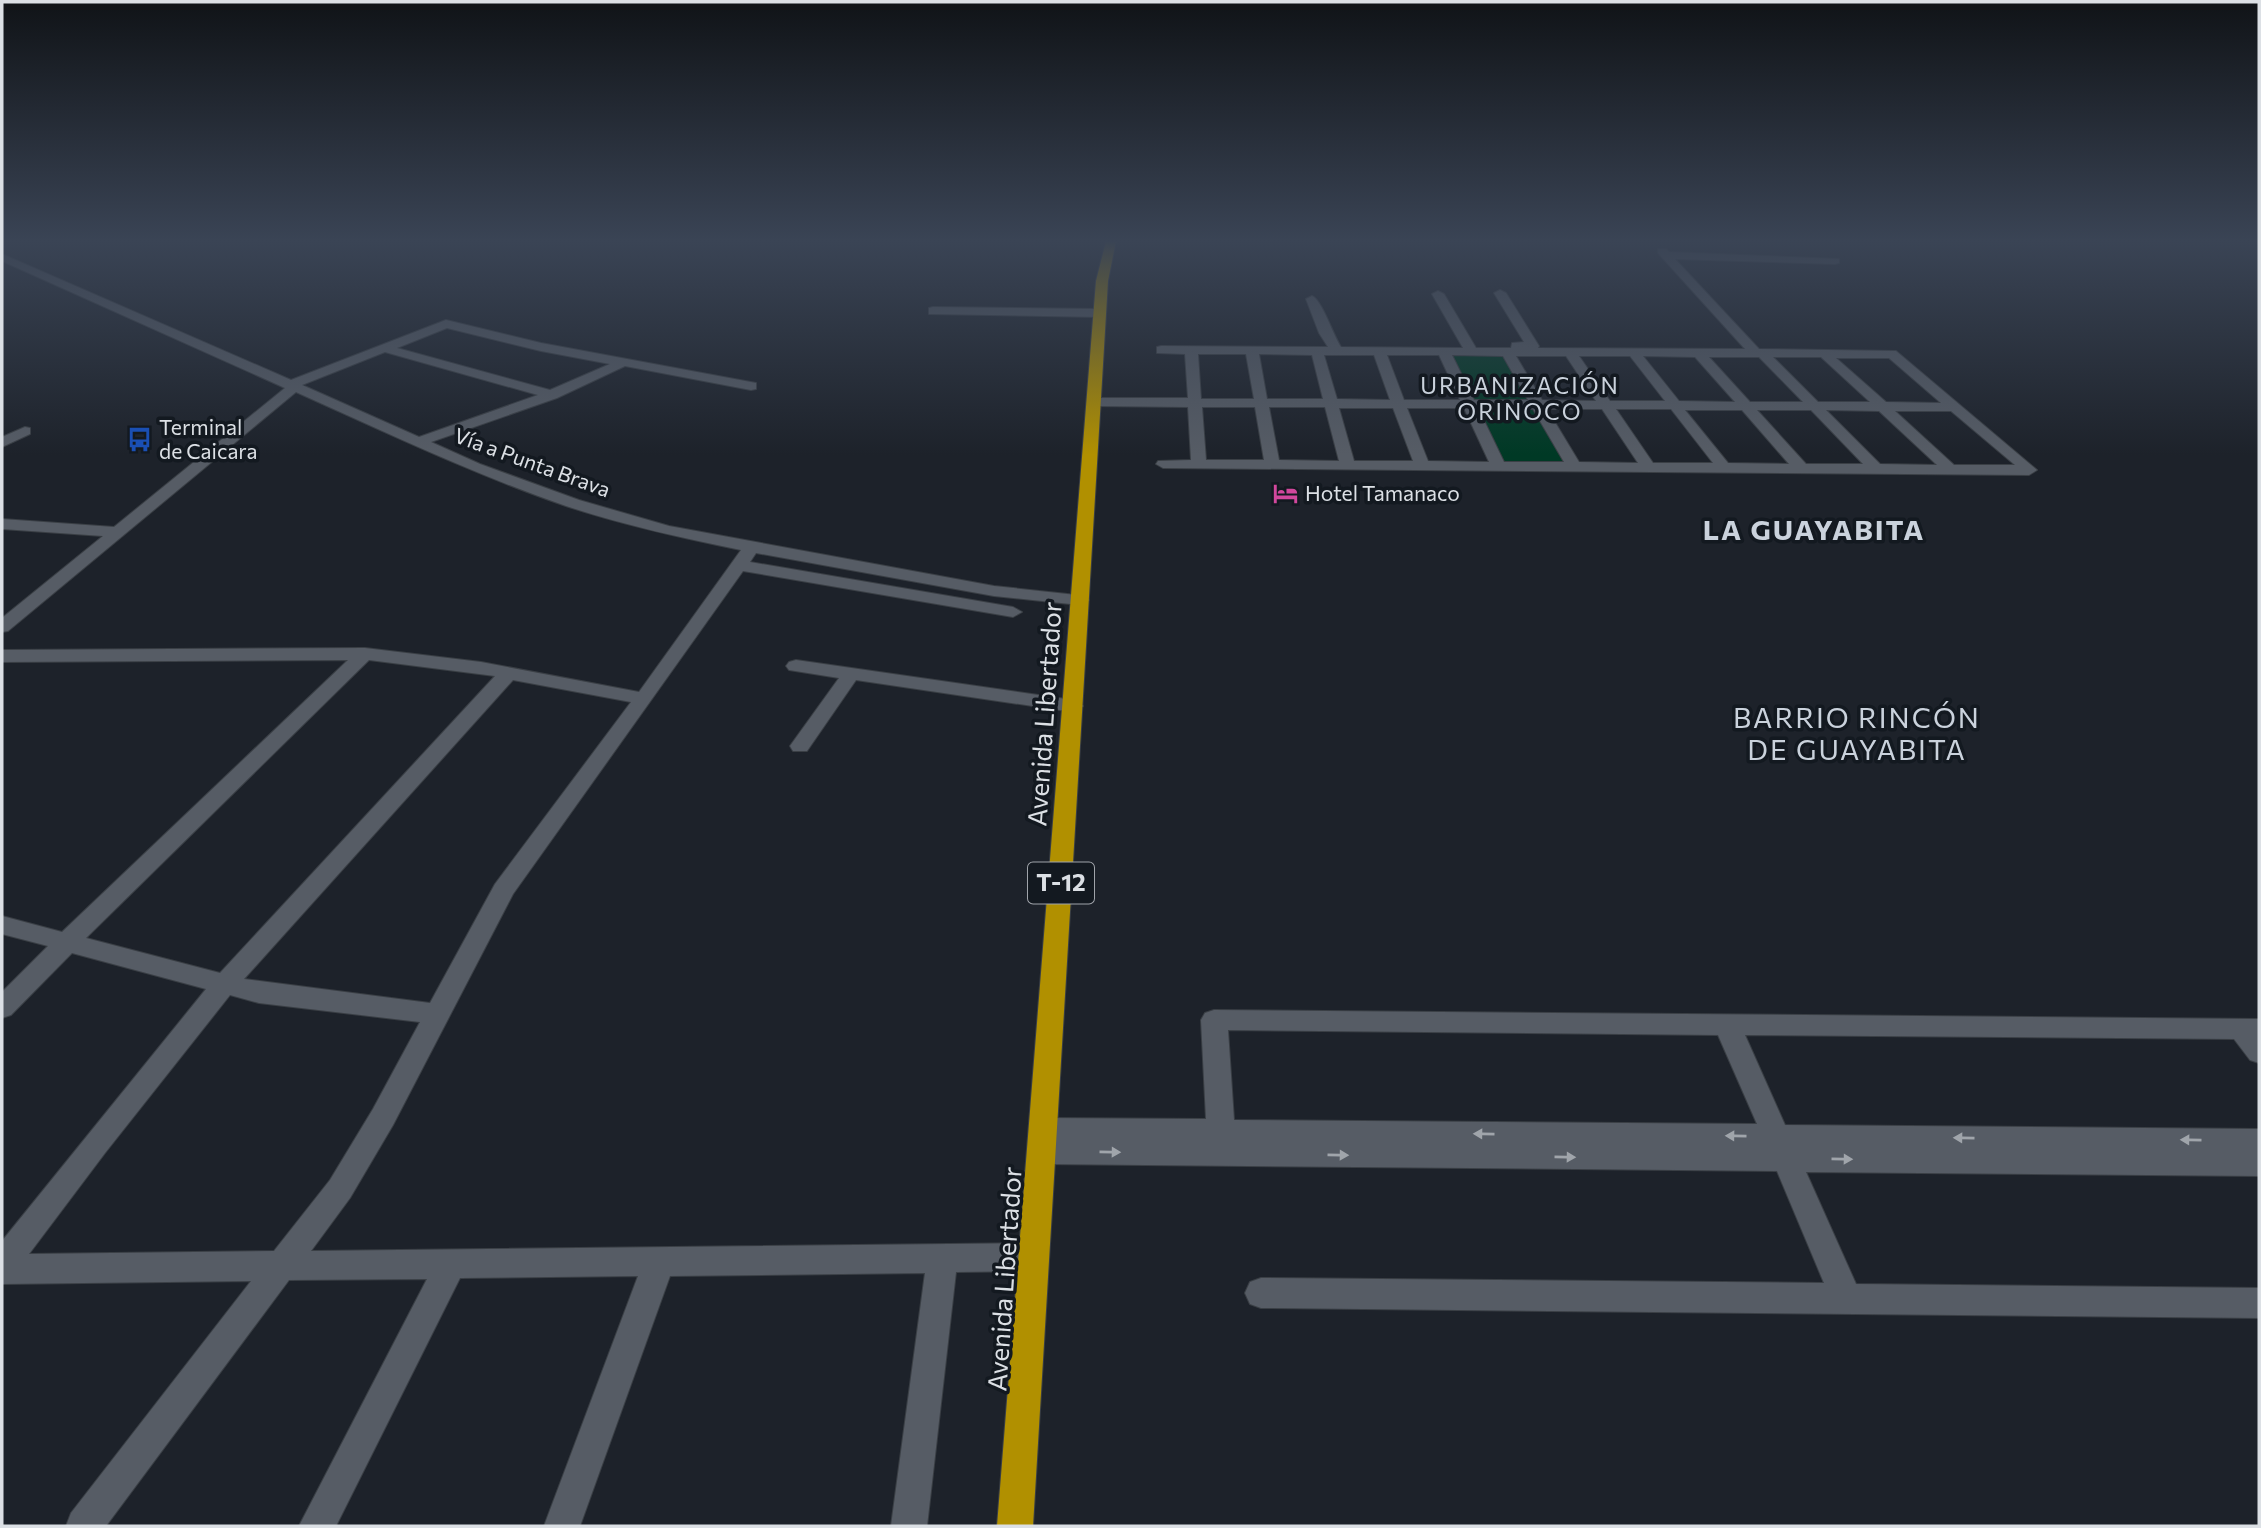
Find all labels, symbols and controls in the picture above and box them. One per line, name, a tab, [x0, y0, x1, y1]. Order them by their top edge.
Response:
district label: URBANIZACIÓN ORINOCO	[1420, 371, 1620, 425]
place label: Terminal de Caicara	[159, 414, 258, 463]
street label: Vía a Punta Brava	[451, 422, 614, 501]
bus stop icon: Terminal de Caicara	[125, 426, 153, 454]
hotel icon: Hotel Tamanaco	[1271, 480, 1299, 508]
place label: Hotel Tamanaco	[1305, 480, 1460, 505]
district label: LA GUAYABITA	[1703, 512, 1925, 546]
street label: Avenida Libertador	[1020, 601, 1067, 827]
district label: BARRIO RINCÓN DE GUAYABITA	[1733, 700, 1981, 766]
road number: T-12	[1028, 862, 1094, 903]
one-way arrow	[1473, 1128, 1495, 1140]
one-way arrow	[1725, 1130, 1747, 1142]
one-way arrow	[1952, 1133, 1974, 1144]
one-way arrow	[2180, 1135, 2202, 1146]
one-way arrow	[1100, 1146, 1122, 1158]
one-way arrow	[1327, 1149, 1349, 1160]
one-way arrow	[1554, 1151, 1576, 1163]
one-way arrow	[1831, 1153, 1853, 1165]
street label: Avenida Libertador	[980, 1166, 1027, 1392]

